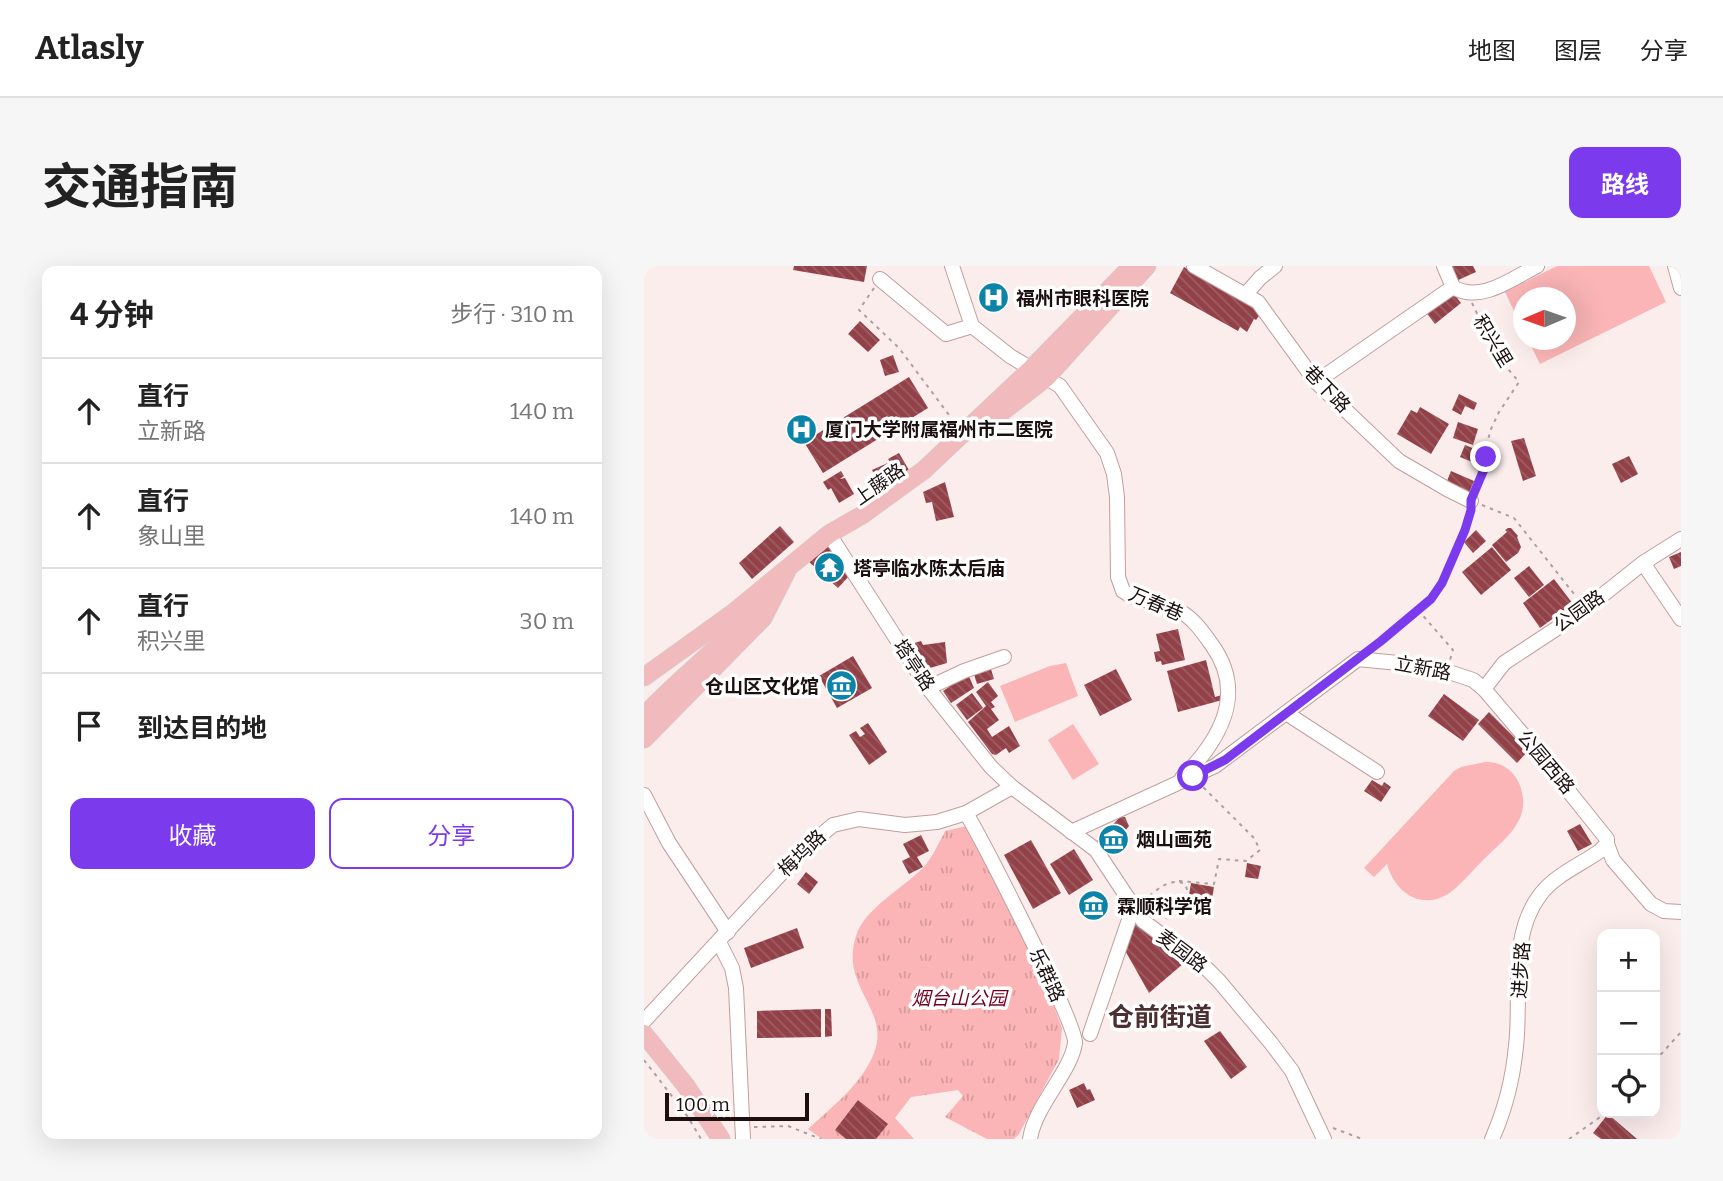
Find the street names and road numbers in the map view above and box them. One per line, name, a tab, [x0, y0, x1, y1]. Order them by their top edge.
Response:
street label: 积兴里	[1468, 311, 1518, 371]
street label: 巷下路	[1299, 361, 1355, 417]
street label: 上藤路	[849, 458, 909, 510]
street label: 万春巷	[1125, 582, 1187, 626]
street label: 公园路	[1549, 585, 1609, 637]
street label: 塔亭路	[889, 635, 939, 695]
street label: 立新路	[1393, 651, 1453, 685]
street label: 公园西路	[1513, 725, 1579, 799]
street label: 梅坞路	[774, 825, 830, 881]
street label: 麦园路	[1152, 925, 1212, 977]
street label: 进步路	[1508, 941, 1534, 999]
street label: 乐群路	[1025, 944, 1069, 1006]

